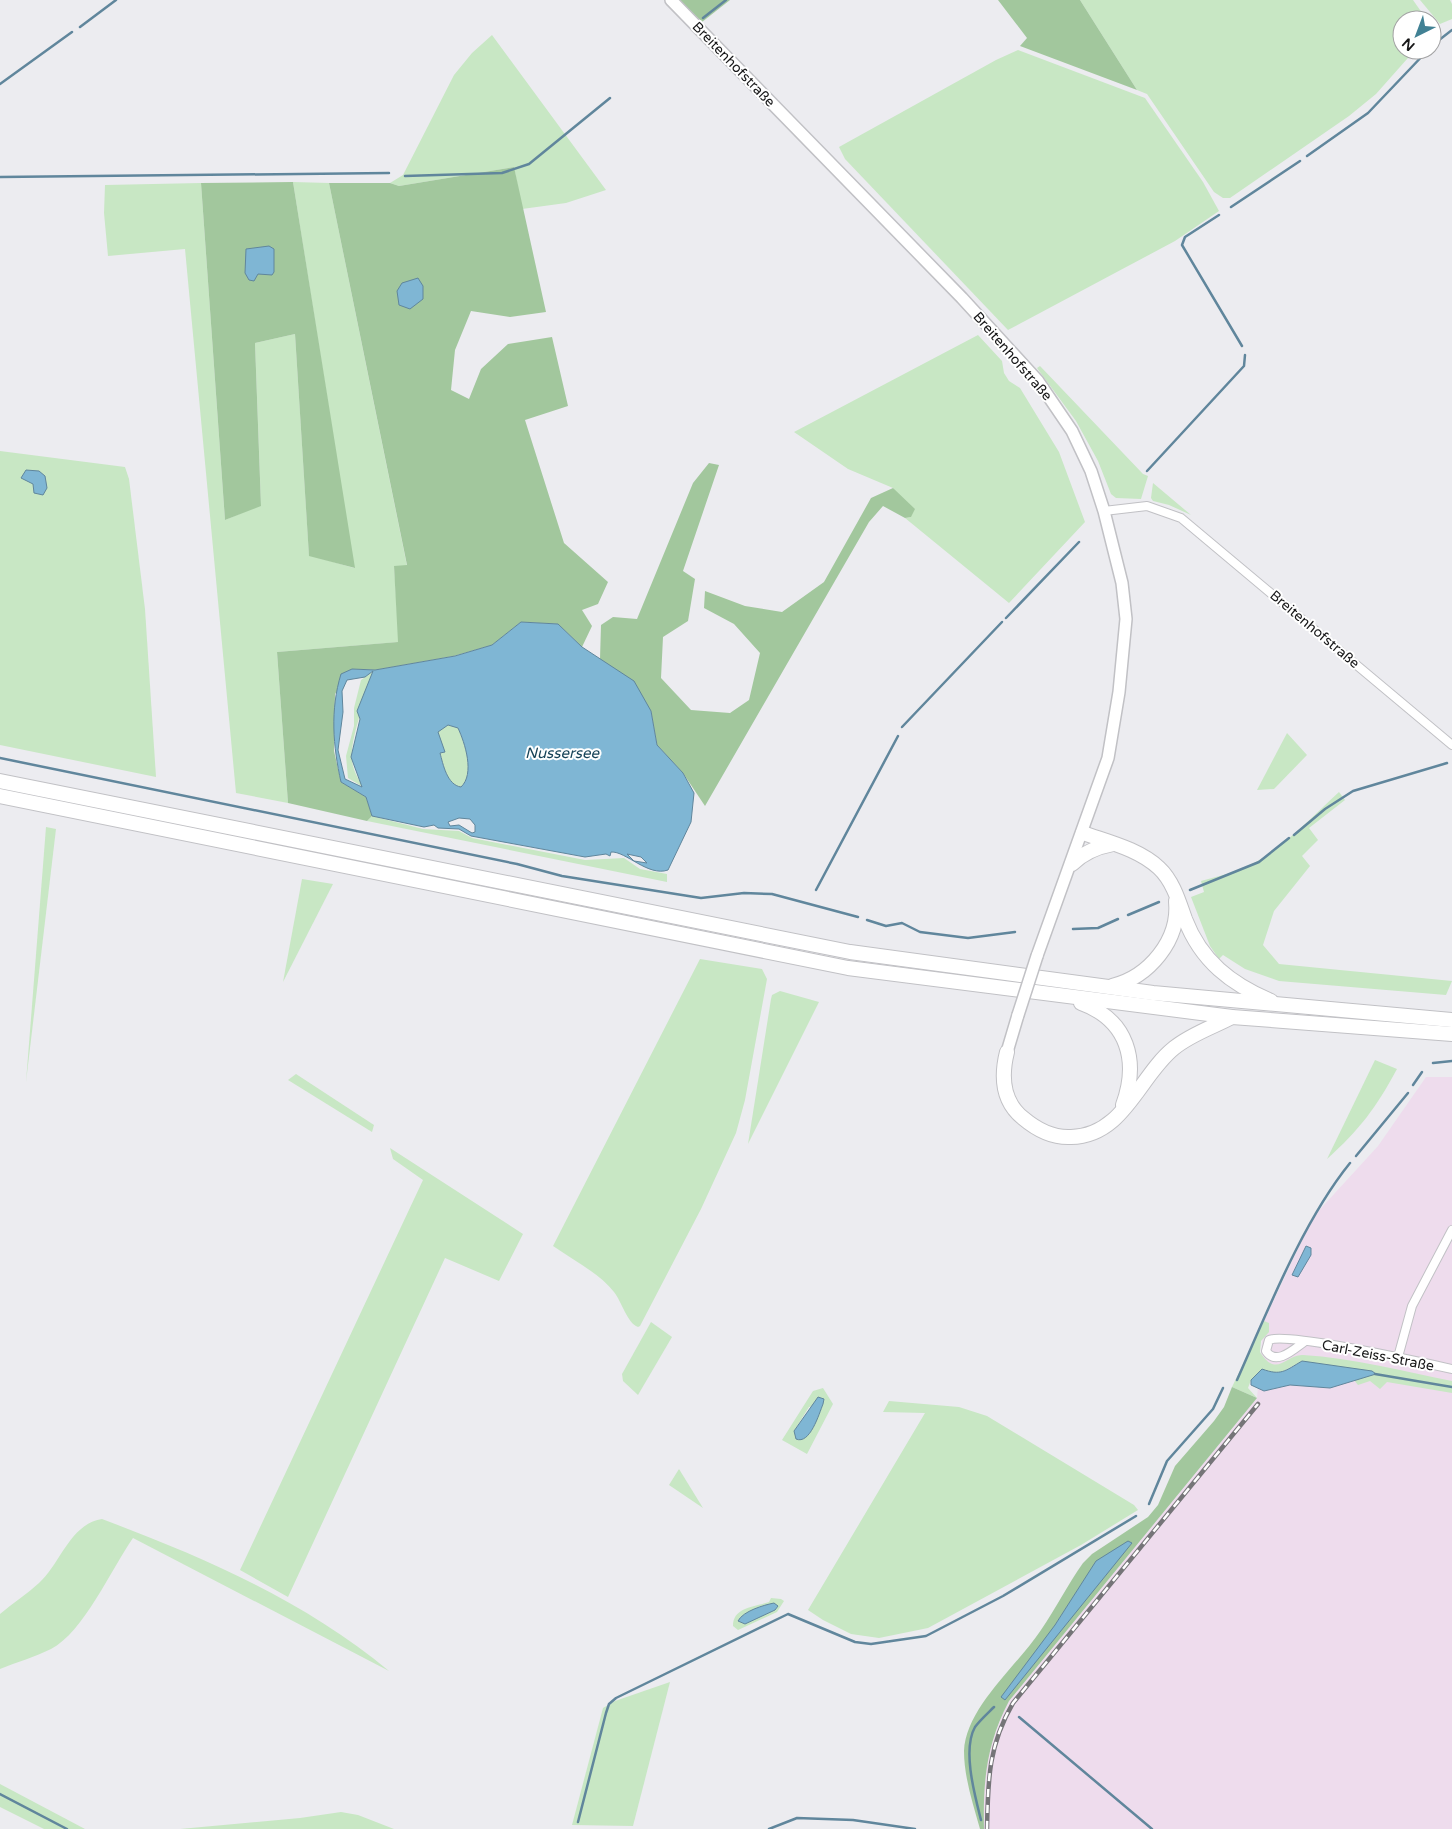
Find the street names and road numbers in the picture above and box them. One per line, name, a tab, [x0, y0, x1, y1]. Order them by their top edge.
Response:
street label: Breitenhofstraße	[689, 18, 779, 111]
street label: Breitenhofstraße	[970, 309, 1056, 404]
street label: Breitenhofstraße	[1266, 587, 1363, 672]
street label: Carl-Zeiss-Straße	[1320, 1336, 1435, 1375]

